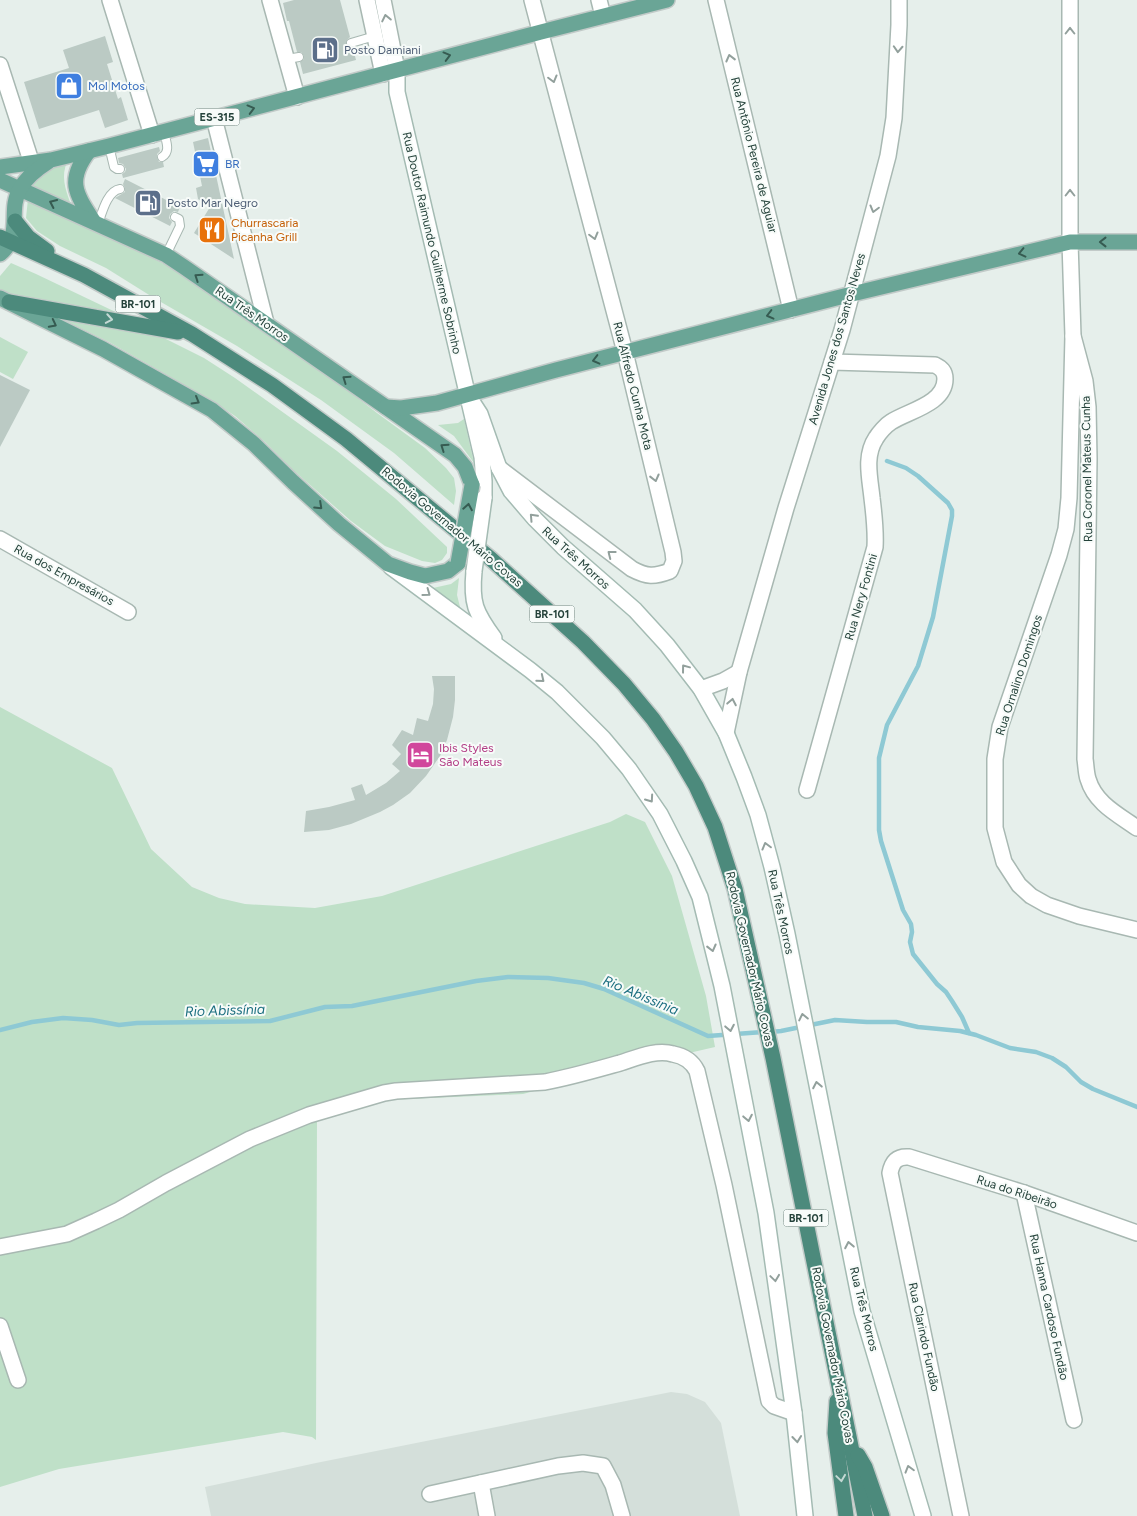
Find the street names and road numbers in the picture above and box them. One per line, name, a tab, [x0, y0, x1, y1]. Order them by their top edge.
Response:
street label: Rua Antônio Pereira de Aguiar	[728, 76, 780, 234]
road number: ES-315	[194, 108, 240, 125]
street label: Rua Doutor Raimundo Guilherme Sobrinho	[400, 131, 464, 355]
street label: Avenida Jones dos Santos Neves	[806, 251, 868, 426]
street label: Rua Três Morros	[213, 284, 292, 345]
road number: BR-101	[116, 296, 160, 312]
street label: Rua Alfredo Cunha Mota	[610, 320, 656, 452]
street label: Rua Coronel Mateus Cunha	[1079, 396, 1095, 542]
street label: Rodovia Governador Mário Covas	[379, 464, 525, 590]
street label: Rua Três Morros	[539, 524, 613, 592]
street label: Rua dos Empresários	[12, 542, 117, 608]
street label: Rua Nery Fontini	[842, 552, 880, 642]
road number: BR-101	[530, 606, 574, 622]
street label: Rua Ornalino Domingos	[993, 613, 1045, 737]
street label: Rua Três Morros	[765, 868, 797, 956]
street label: Rodovia Governador Mário Covas	[723, 870, 777, 1048]
street label: Rua do Ribeirão	[975, 1172, 1059, 1212]
road number: BR-101	[784, 1210, 828, 1226]
street label: Rua Hanna Cardoso Fundão	[1027, 1233, 1071, 1381]
street label: Rua Três Morros	[847, 1265, 881, 1353]
street label: Rodovia Governador Mário Covas	[809, 1266, 857, 1445]
street label: Rua Clarindo Fundão	[906, 1281, 942, 1393]

